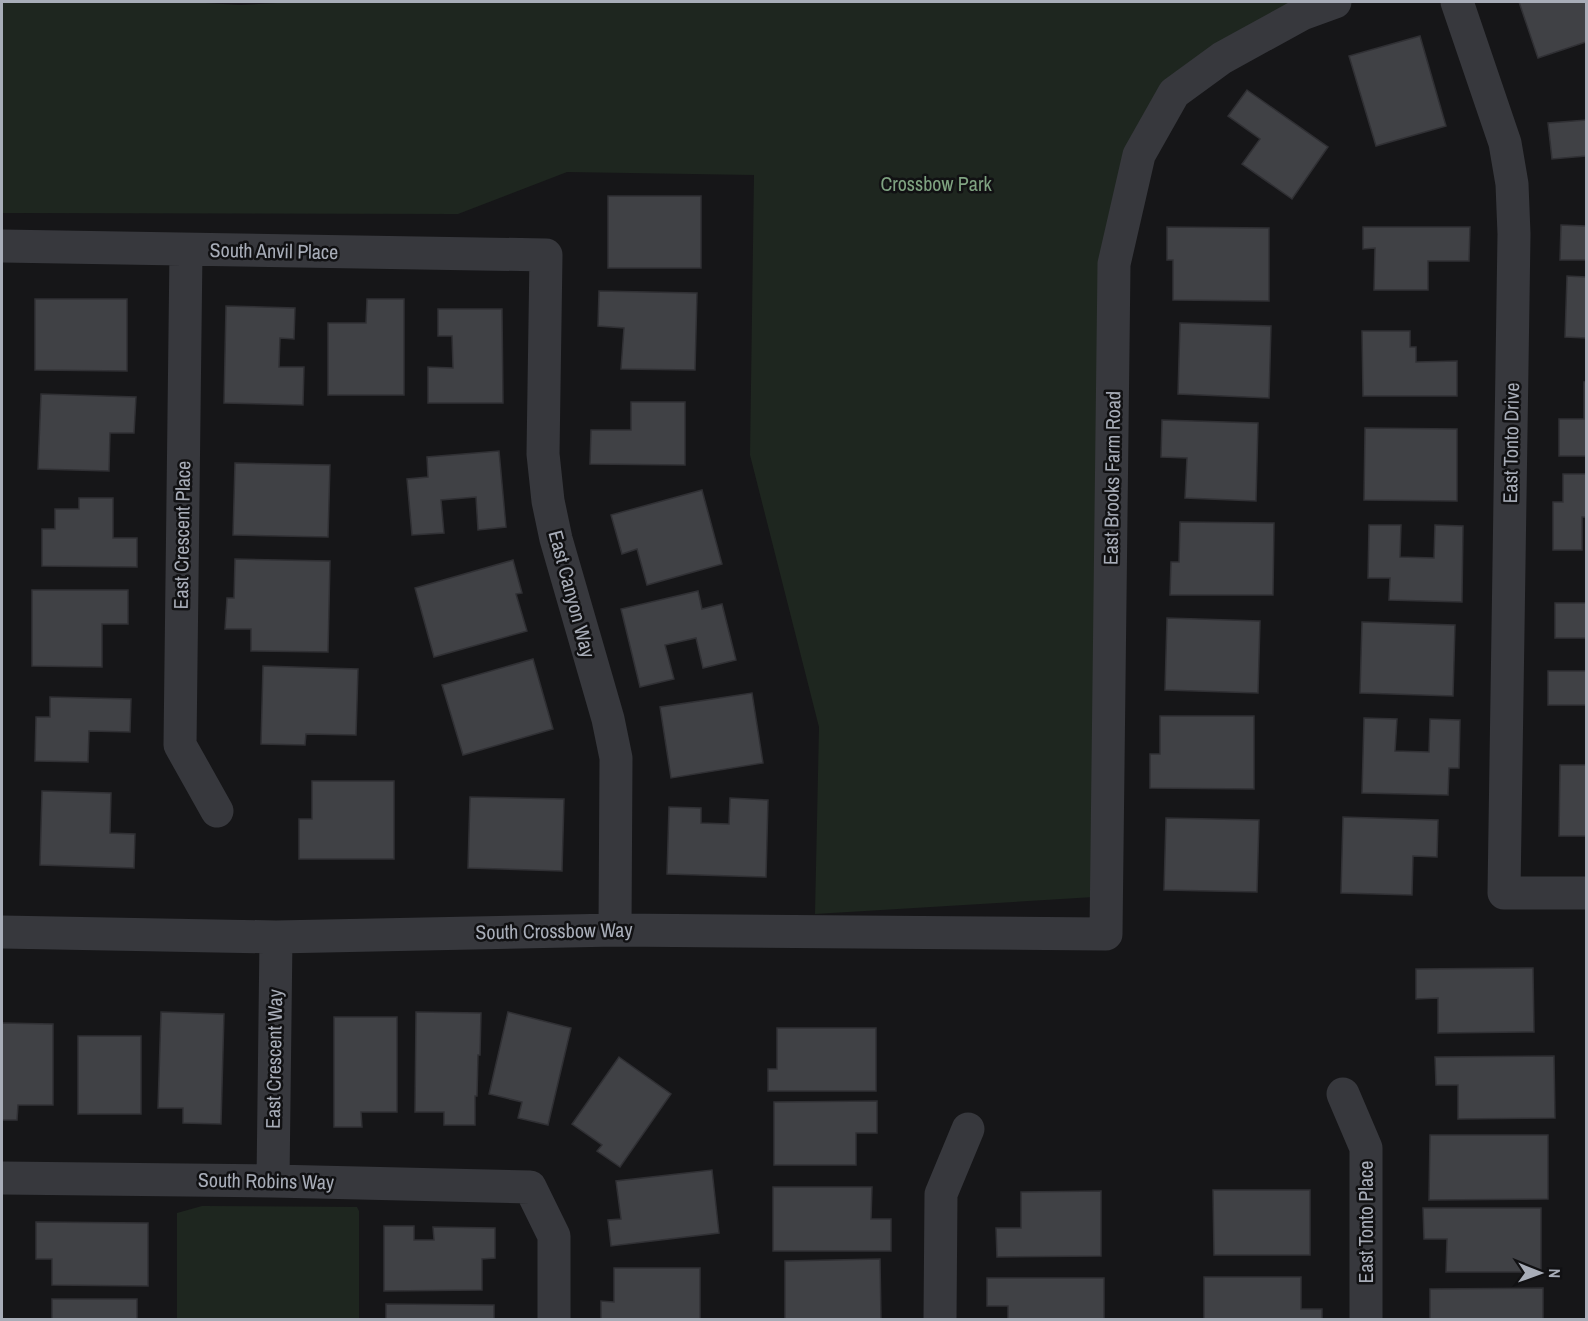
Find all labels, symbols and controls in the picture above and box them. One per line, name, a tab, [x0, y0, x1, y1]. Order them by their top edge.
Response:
park label: Crossbow Park	[880, 170, 992, 197]
street label: South Anvil Place	[210, 236, 339, 265]
street label: East Tonto Drive	[1496, 382, 1525, 504]
street label: East Brooks Farm Road	[1096, 391, 1127, 565]
street label: East Crescent Place	[167, 460, 196, 610]
street label: East Canyon Way	[543, 527, 603, 661]
street label: South Crossbow Way	[475, 916, 634, 945]
street label: East Crescent Way	[259, 988, 288, 1129]
street label: East Tonto Place	[1352, 1161, 1379, 1283]
street label: South Robins Way	[198, 1166, 335, 1195]
north arrow	[1510, 1243, 1570, 1303]
text: N	[1544, 1268, 1566, 1278]

